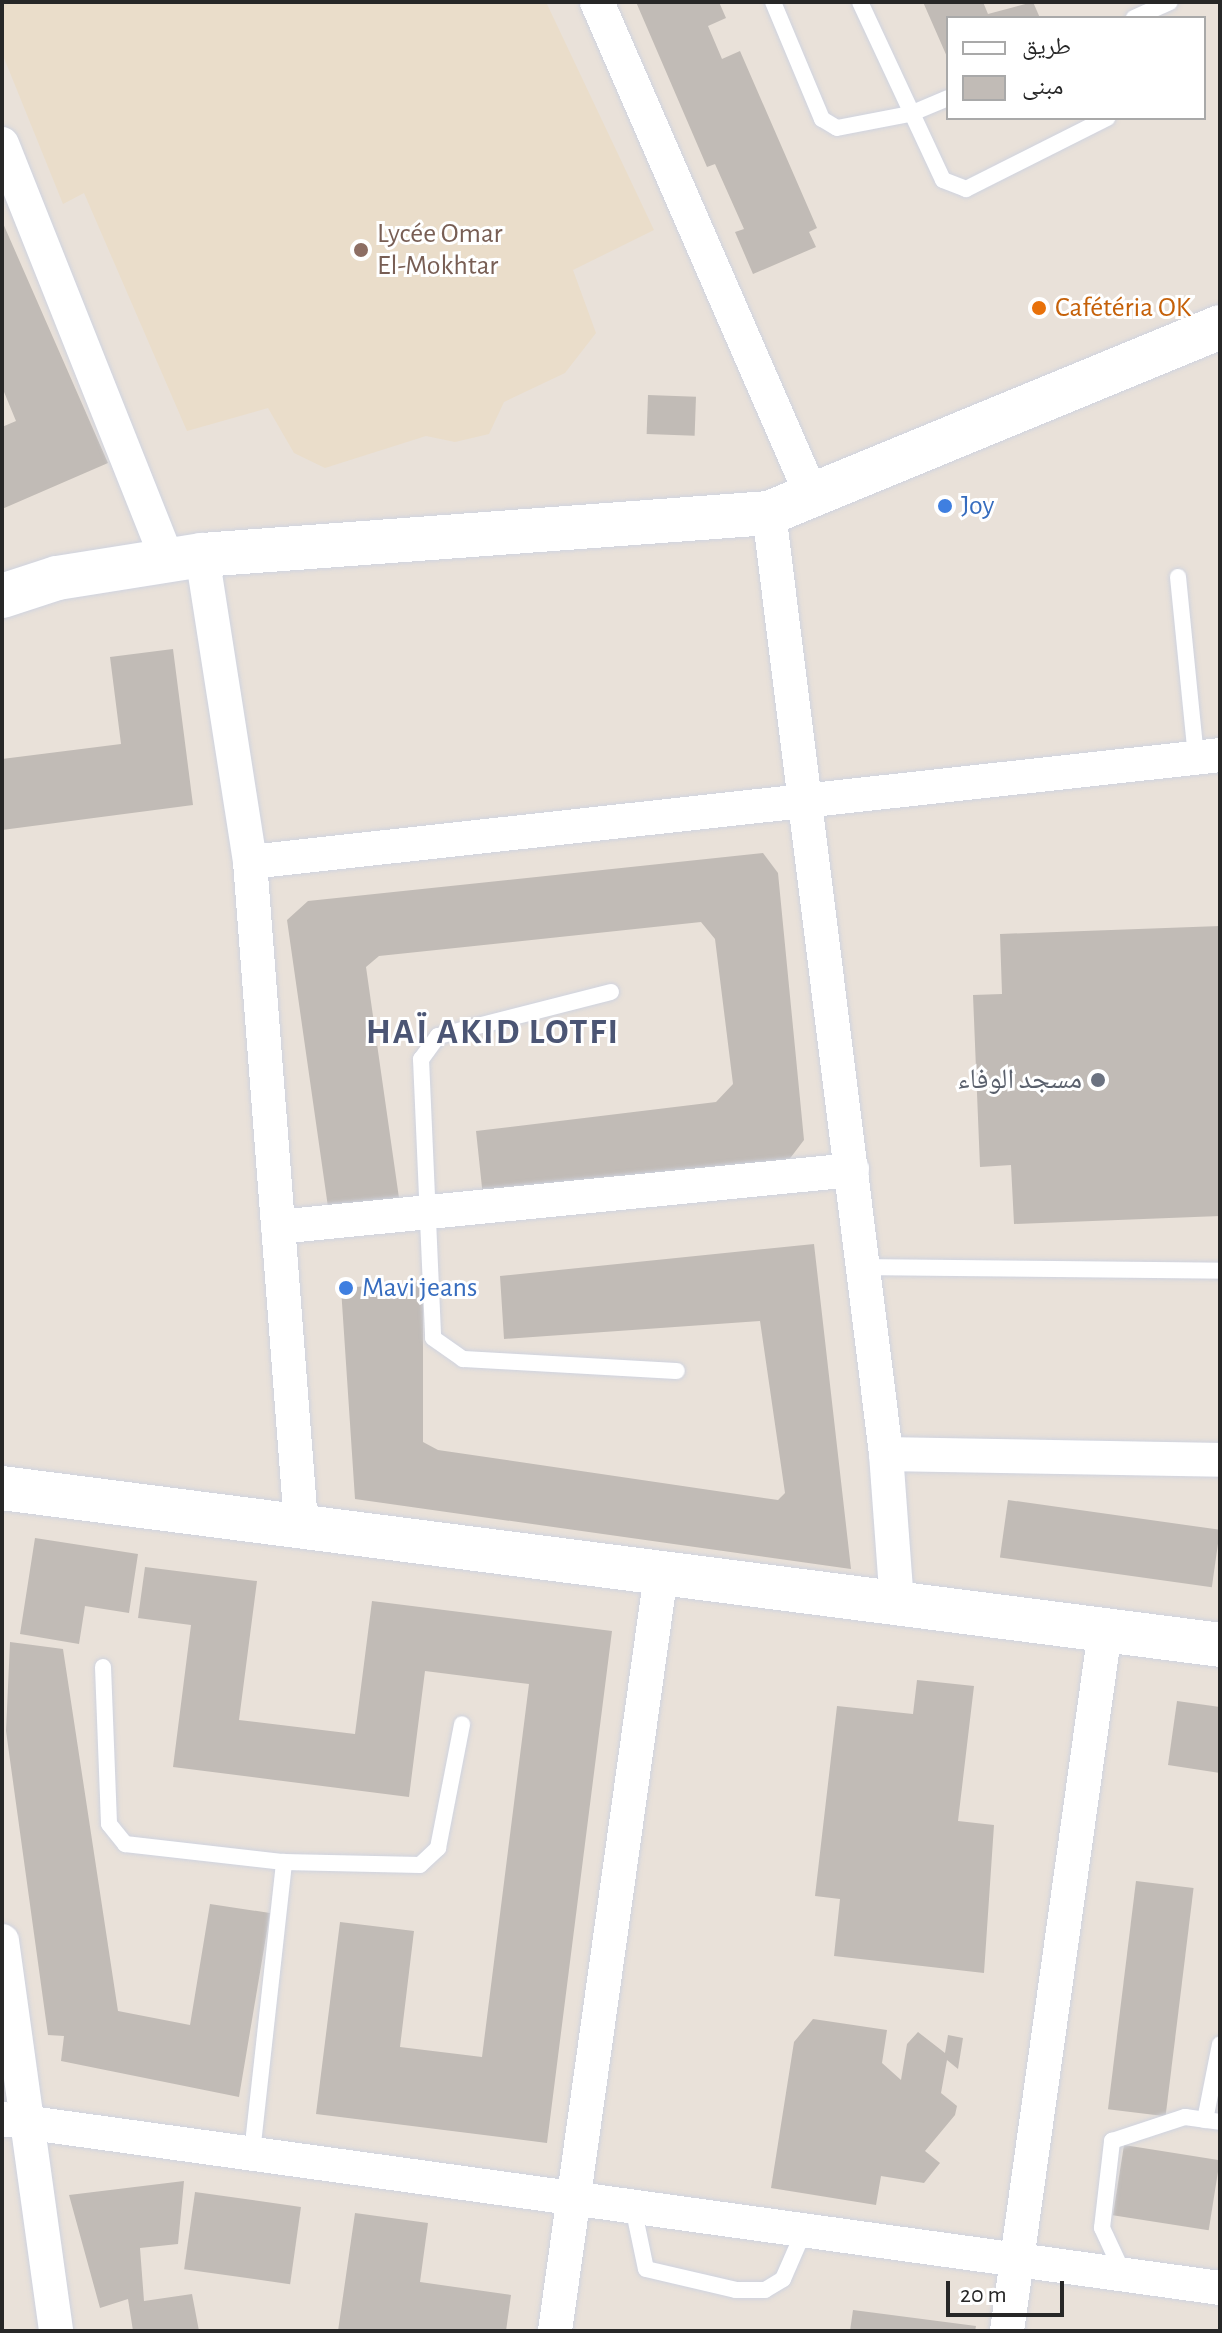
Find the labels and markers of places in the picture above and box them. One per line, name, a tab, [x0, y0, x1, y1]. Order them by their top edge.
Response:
place label: Lycée Omar El-Mokhtar	[377, 217, 503, 283]
marker: Lycée Omar El-Mokhtar	[352, 241, 370, 259]
place label: Cafétéria OK	[1055, 291, 1191, 325]
marker: Cafétéria OK	[1030, 299, 1048, 317]
place label: Joy	[961, 489, 994, 523]
marker: Joy	[936, 497, 954, 515]
place label: مسجد الوفاء	[957, 1063, 1082, 1097]
marker: مسجد الوفاء	[1089, 1071, 1107, 1089]
place label: Mavi jeans	[362, 1271, 477, 1305]
marker: Mavi jeans	[337, 1279, 355, 1297]

